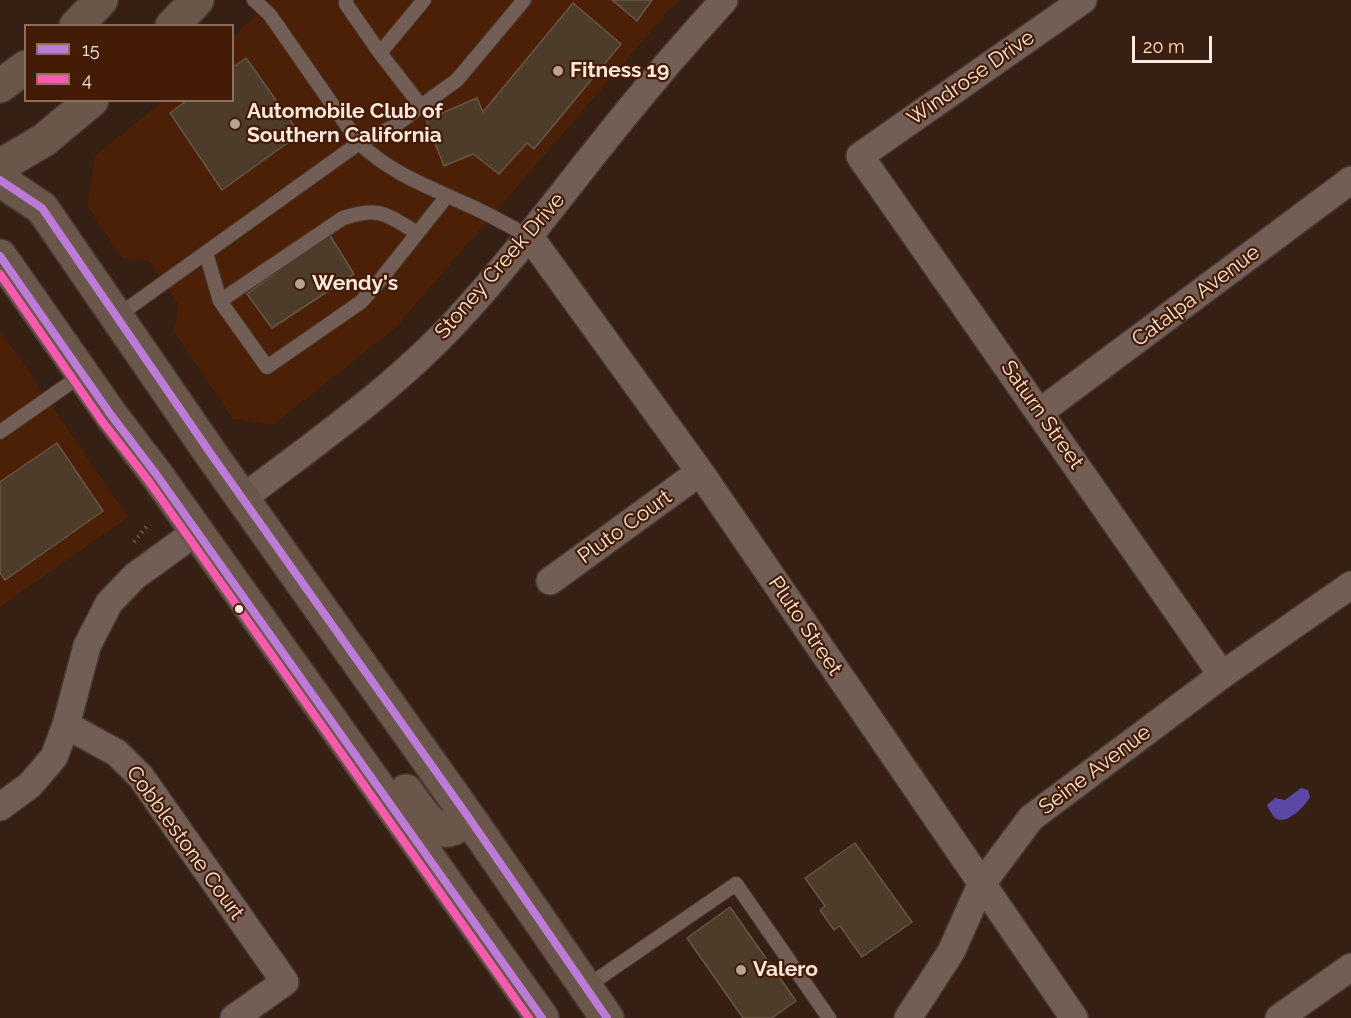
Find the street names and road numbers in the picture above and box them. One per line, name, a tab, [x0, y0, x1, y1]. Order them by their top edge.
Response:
street label: Windrose Drive	[903, 25, 1039, 131]
street label: Stoney Creek Drive	[430, 188, 570, 344]
street label: Catalpa Avenue	[1127, 240, 1265, 352]
street label: Saturn Street	[995, 356, 1089, 474]
street label: Pluto Court	[573, 485, 677, 569]
street label: Pluto Street	[763, 572, 847, 680]
street label: Seine Avenue	[1034, 720, 1156, 820]
street label: Cobblestone Court	[121, 761, 249, 925]

